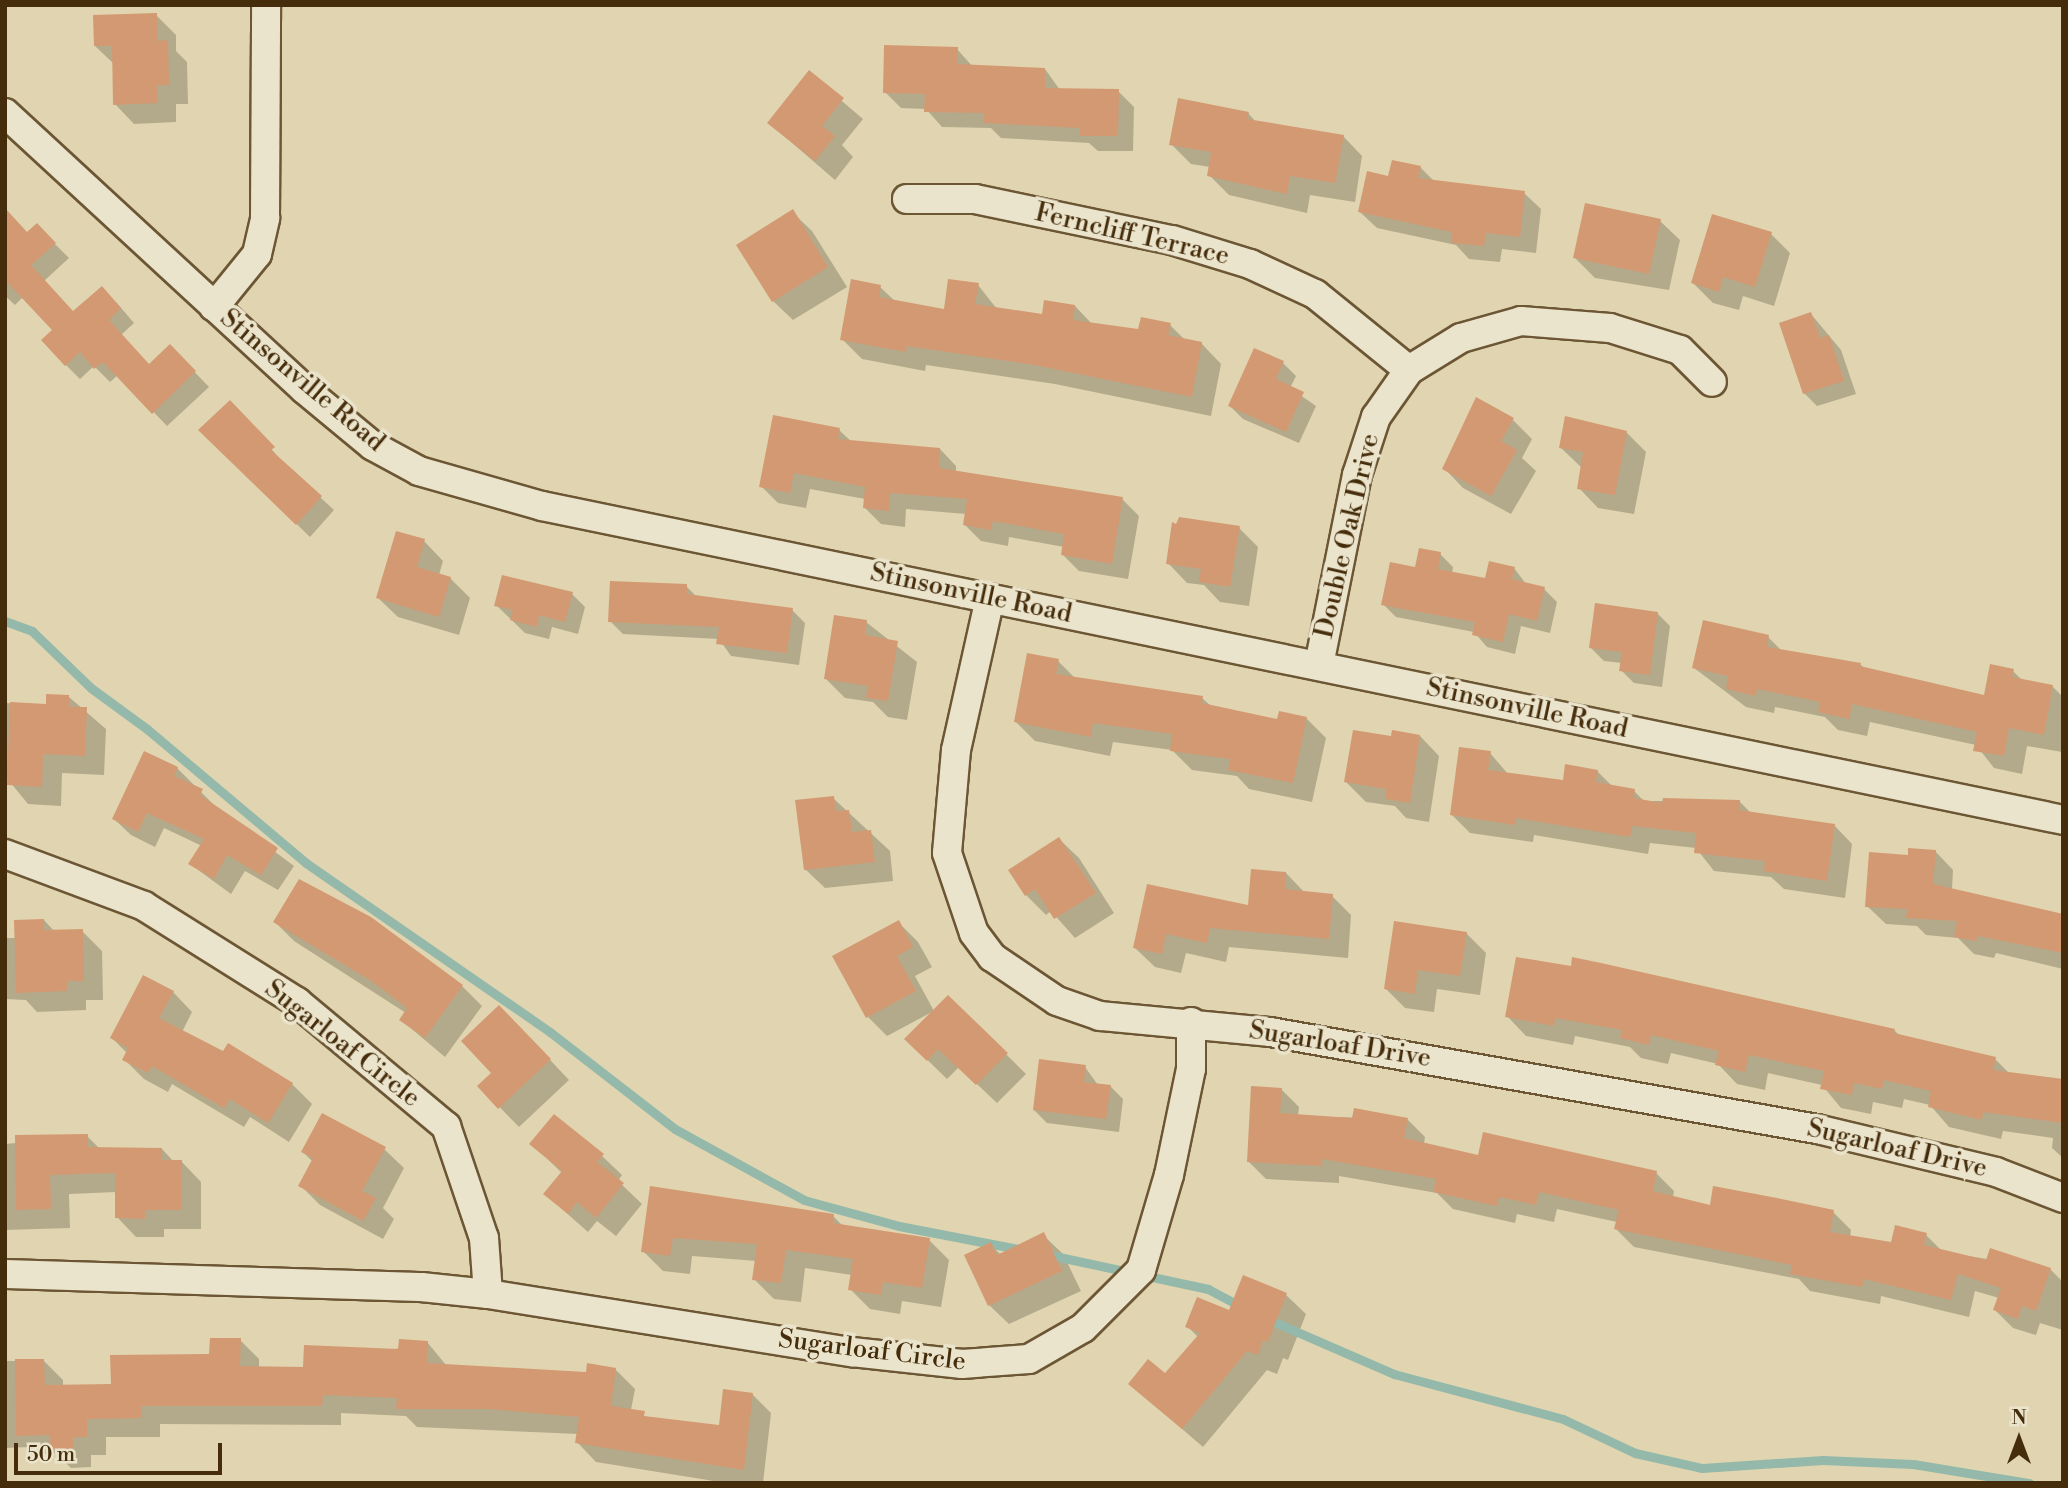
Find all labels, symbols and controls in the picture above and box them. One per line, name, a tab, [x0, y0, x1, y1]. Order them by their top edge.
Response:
street label: Ferncliff Terrace	[1032, 197, 1232, 273]
street label: Stinsonville Road	[213, 303, 391, 459]
street label: Double Oak Drive	[1309, 431, 1387, 641]
street label: Stinsonville Road	[867, 557, 1075, 631]
street label: Stinsonville Road	[1423, 672, 1631, 746]
street label: Sugarloaf Circle	[258, 974, 426, 1114]
street label: Sugarloaf Drive	[1247, 1015, 1433, 1075]
street label: Sugarloaf Drive	[1804, 1113, 1990, 1185]
street label: Sugarloaf Circle	[777, 1324, 967, 1378]
north arrow	[1984, 1404, 2054, 1474]
text: N	[2011, 1406, 2027, 1430]
scale bar	[18, 1428, 226, 1472]
text: 50 m	[27, 1442, 75, 1468]

